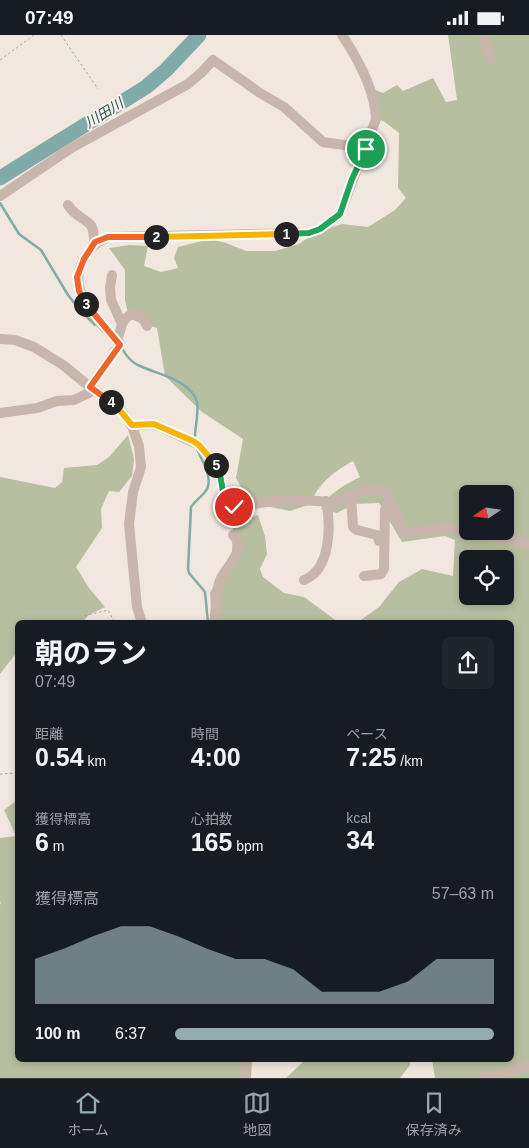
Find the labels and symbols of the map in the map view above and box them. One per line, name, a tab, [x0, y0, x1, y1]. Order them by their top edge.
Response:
water label: 川田川	[82, 94, 128, 131]
pin	[345, 128, 387, 170]
pin: 1	[274, 221, 298, 247]
pin: 2	[144, 225, 168, 249]
pin: 3	[74, 291, 98, 317]
pin: 4	[98, 389, 124, 415]
pin: 5	[204, 453, 228, 477]
north arrow	[459, 485, 514, 540]
pin	[213, 486, 255, 528]

